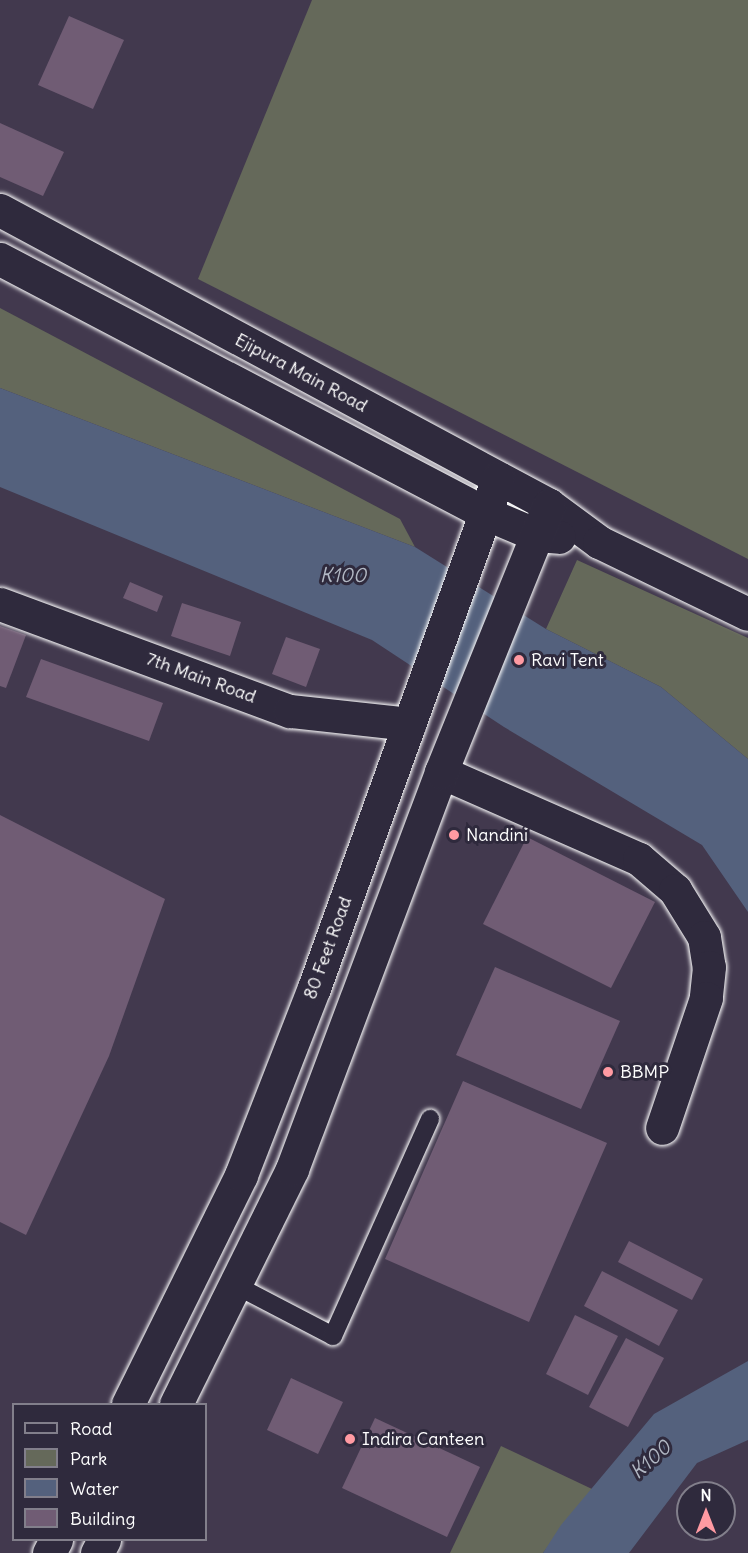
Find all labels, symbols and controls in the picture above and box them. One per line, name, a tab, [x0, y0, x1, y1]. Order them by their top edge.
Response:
street label: Ejipura Main Road	[231, 329, 371, 417]
water label: K100	[320, 562, 366, 586]
street label: 7th Main Road	[143, 648, 259, 708]
place label: Ravi Tent	[531, 649, 604, 671]
marker: Ravi Tent	[512, 653, 526, 667]
place label: Nandini	[466, 824, 528, 846]
marker: Nandini	[447, 828, 461, 842]
street label: 80 Feet Road	[299, 894, 357, 1002]
place label: BBMP	[620, 1061, 669, 1083]
marker: BBMP	[601, 1065, 615, 1079]
legend	[12, 1403, 207, 1541]
text: Road	[70, 1417, 112, 1440]
place label: Indira Canteen	[362, 1428, 484, 1450]
marker: Indira Canteen	[343, 1432, 357, 1446]
water label: K100	[625, 1435, 675, 1483]
text: Park	[70, 1447, 107, 1470]
text: Water	[70, 1477, 119, 1500]
north arrow	[676, 1481, 736, 1541]
text: N	[700, 1485, 712, 1505]
text: Building	[70, 1507, 135, 1530]

